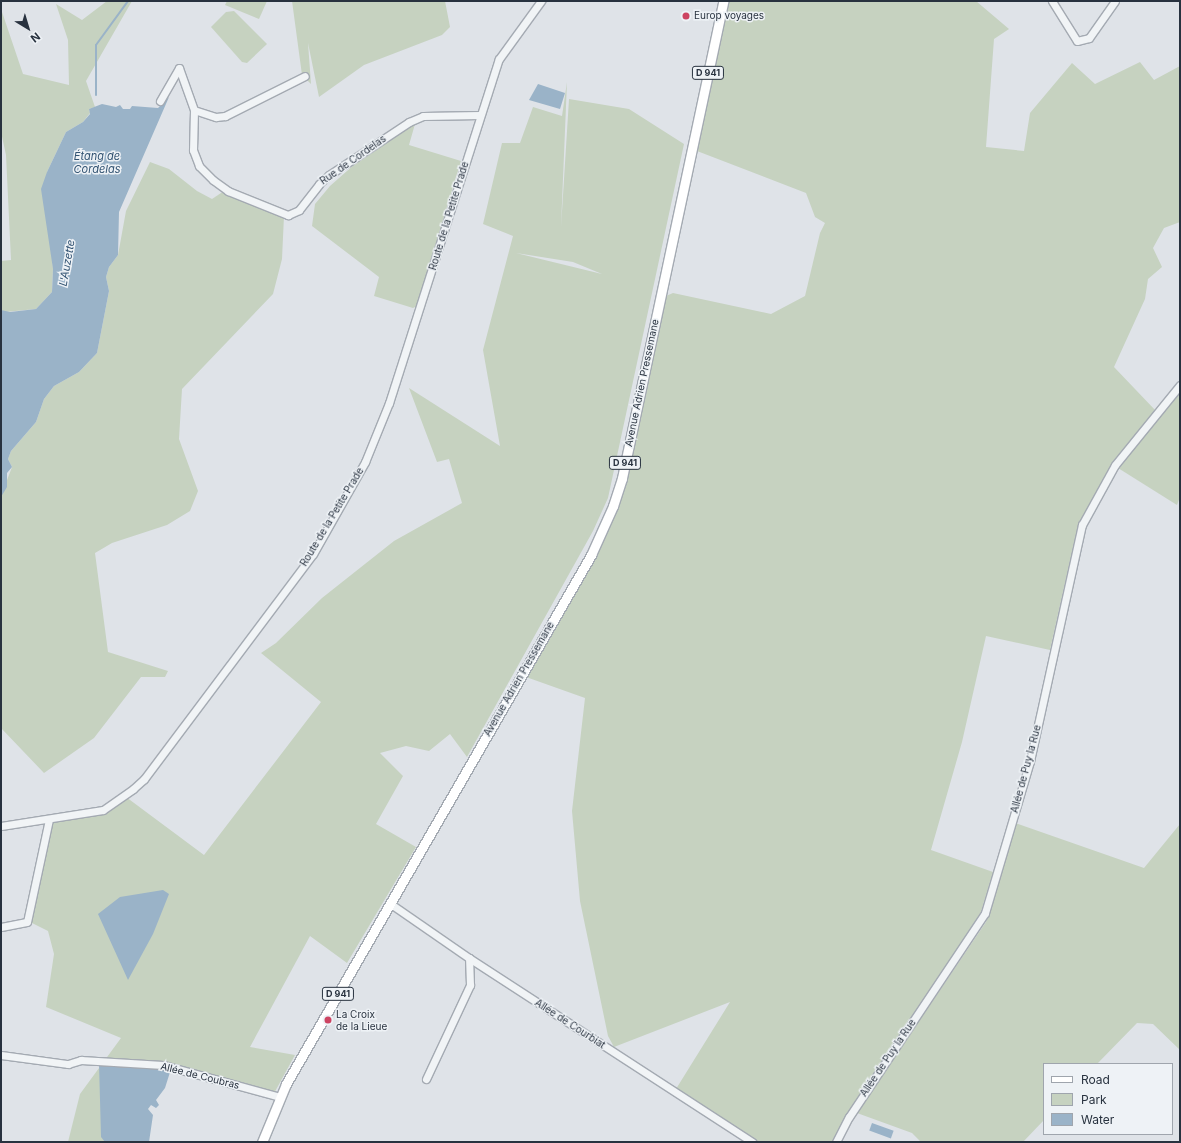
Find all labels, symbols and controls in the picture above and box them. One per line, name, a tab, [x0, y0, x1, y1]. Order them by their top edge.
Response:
north arrow	[8, 8, 48, 48]
place label: Europ voyages	[694, 10, 764, 22]
marker: Europ voyages	[681, 11, 691, 21]
text: N	[28, 29, 43, 46]
road number: D 941	[691, 66, 725, 80]
street label: Rue de Cordelas	[318, 133, 388, 187]
water label: Étang de Cordelas	[74, 150, 120, 176]
street label: Route de la Petite Prade	[427, 160, 471, 272]
water label: L'Auzette	[56, 239, 78, 287]
street label: Avenue Adrien Pressemane	[623, 318, 661, 448]
road number: D 941	[608, 456, 642, 470]
street label: Route de la Petite Prade	[298, 465, 366, 569]
street label: Avenue Adrien Pressemane	[481, 620, 557, 738]
street label: Allée de Puy la Rue	[1008, 724, 1044, 814]
road number: D 941	[321, 987, 355, 1001]
street label: Allée de Courbiat	[533, 997, 607, 1051]
place label: La Croix de la Lieue	[336, 1008, 387, 1032]
marker: La Croix de la Lieue	[323, 1015, 333, 1025]
street label: Allée de Puy la Rue	[858, 1017, 918, 1099]
street label: Allée de Coubras	[159, 1060, 241, 1092]
legend	[1043, 1063, 1173, 1135]
text: Road	[1081, 1072, 1110, 1087]
text: Park	[1081, 1092, 1107, 1107]
text: Water	[1081, 1112, 1114, 1127]

